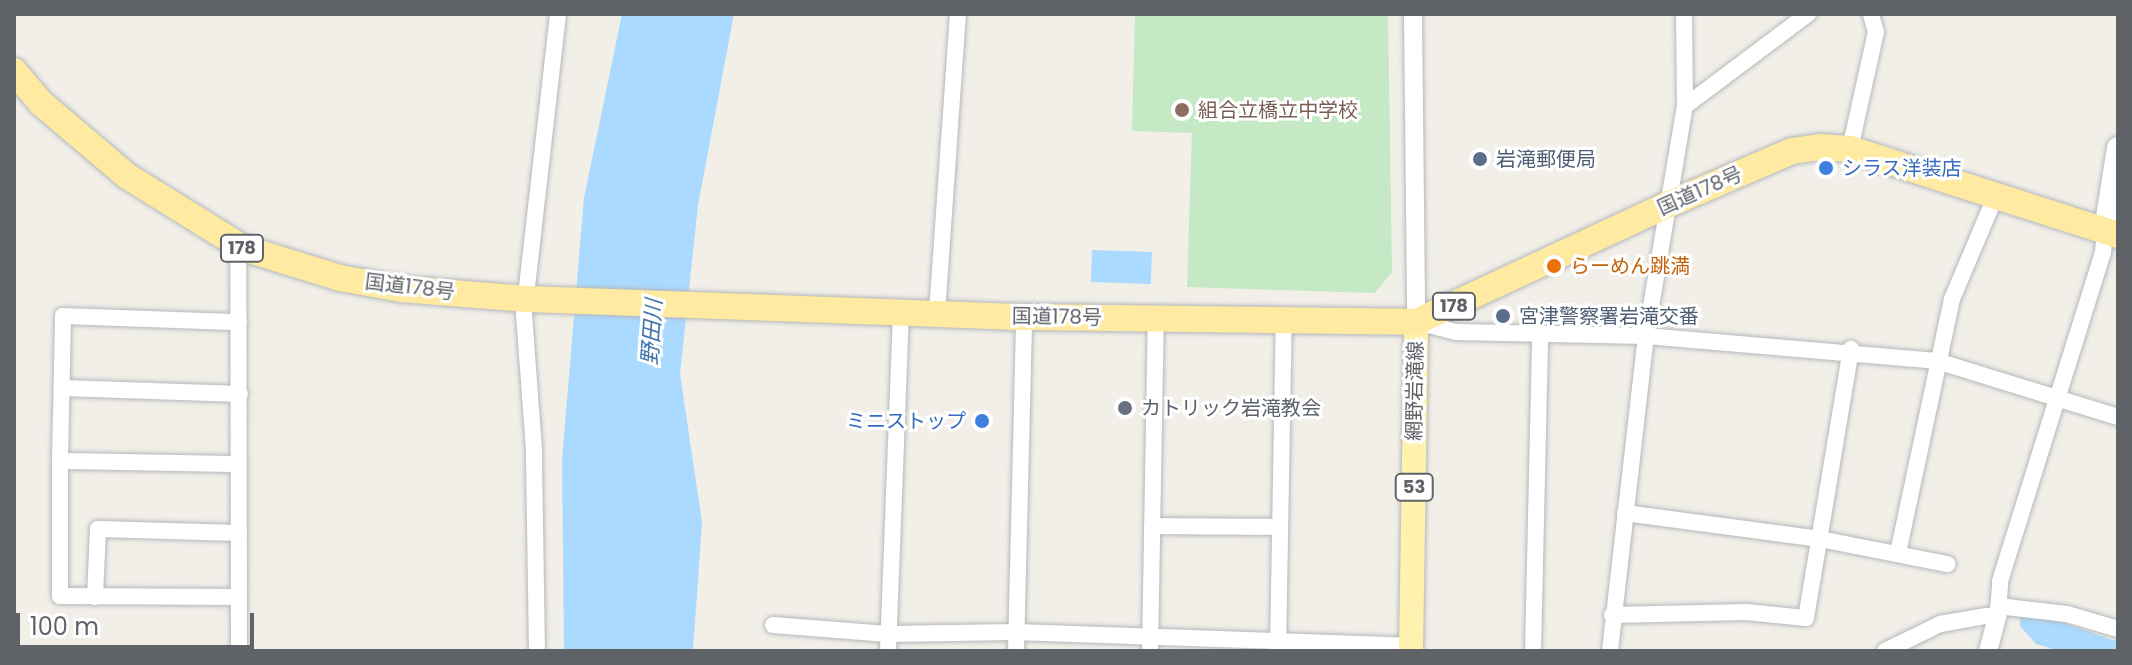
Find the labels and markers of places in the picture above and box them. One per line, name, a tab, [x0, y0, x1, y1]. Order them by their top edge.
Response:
place label: 組合立橋立中学校	[1198, 98, 1358, 122]
marker: 組合立橋立中学校	[1173, 101, 1191, 119]
place label: 岩滝郵便局	[1496, 147, 1596, 171]
marker: 岩滝郵便局	[1471, 150, 1489, 168]
place label: シラス洋装店	[1842, 156, 1962, 180]
marker: シラス洋装店	[1817, 159, 1835, 177]
place label: らーめん跳満	[1570, 254, 1690, 278]
marker: らーめん跳満	[1545, 257, 1563, 275]
place label: 宮津警察署岩滝交番	[1519, 304, 1699, 328]
marker: 宮津警察署岩滝交番	[1494, 307, 1512, 325]
place label: カトリック岩滝教会	[1141, 396, 1321, 420]
marker: カトリック岩滝教会	[1116, 399, 1134, 417]
place label: ミニストップ	[846, 409, 966, 433]
marker: ミニストップ	[973, 412, 991, 430]

